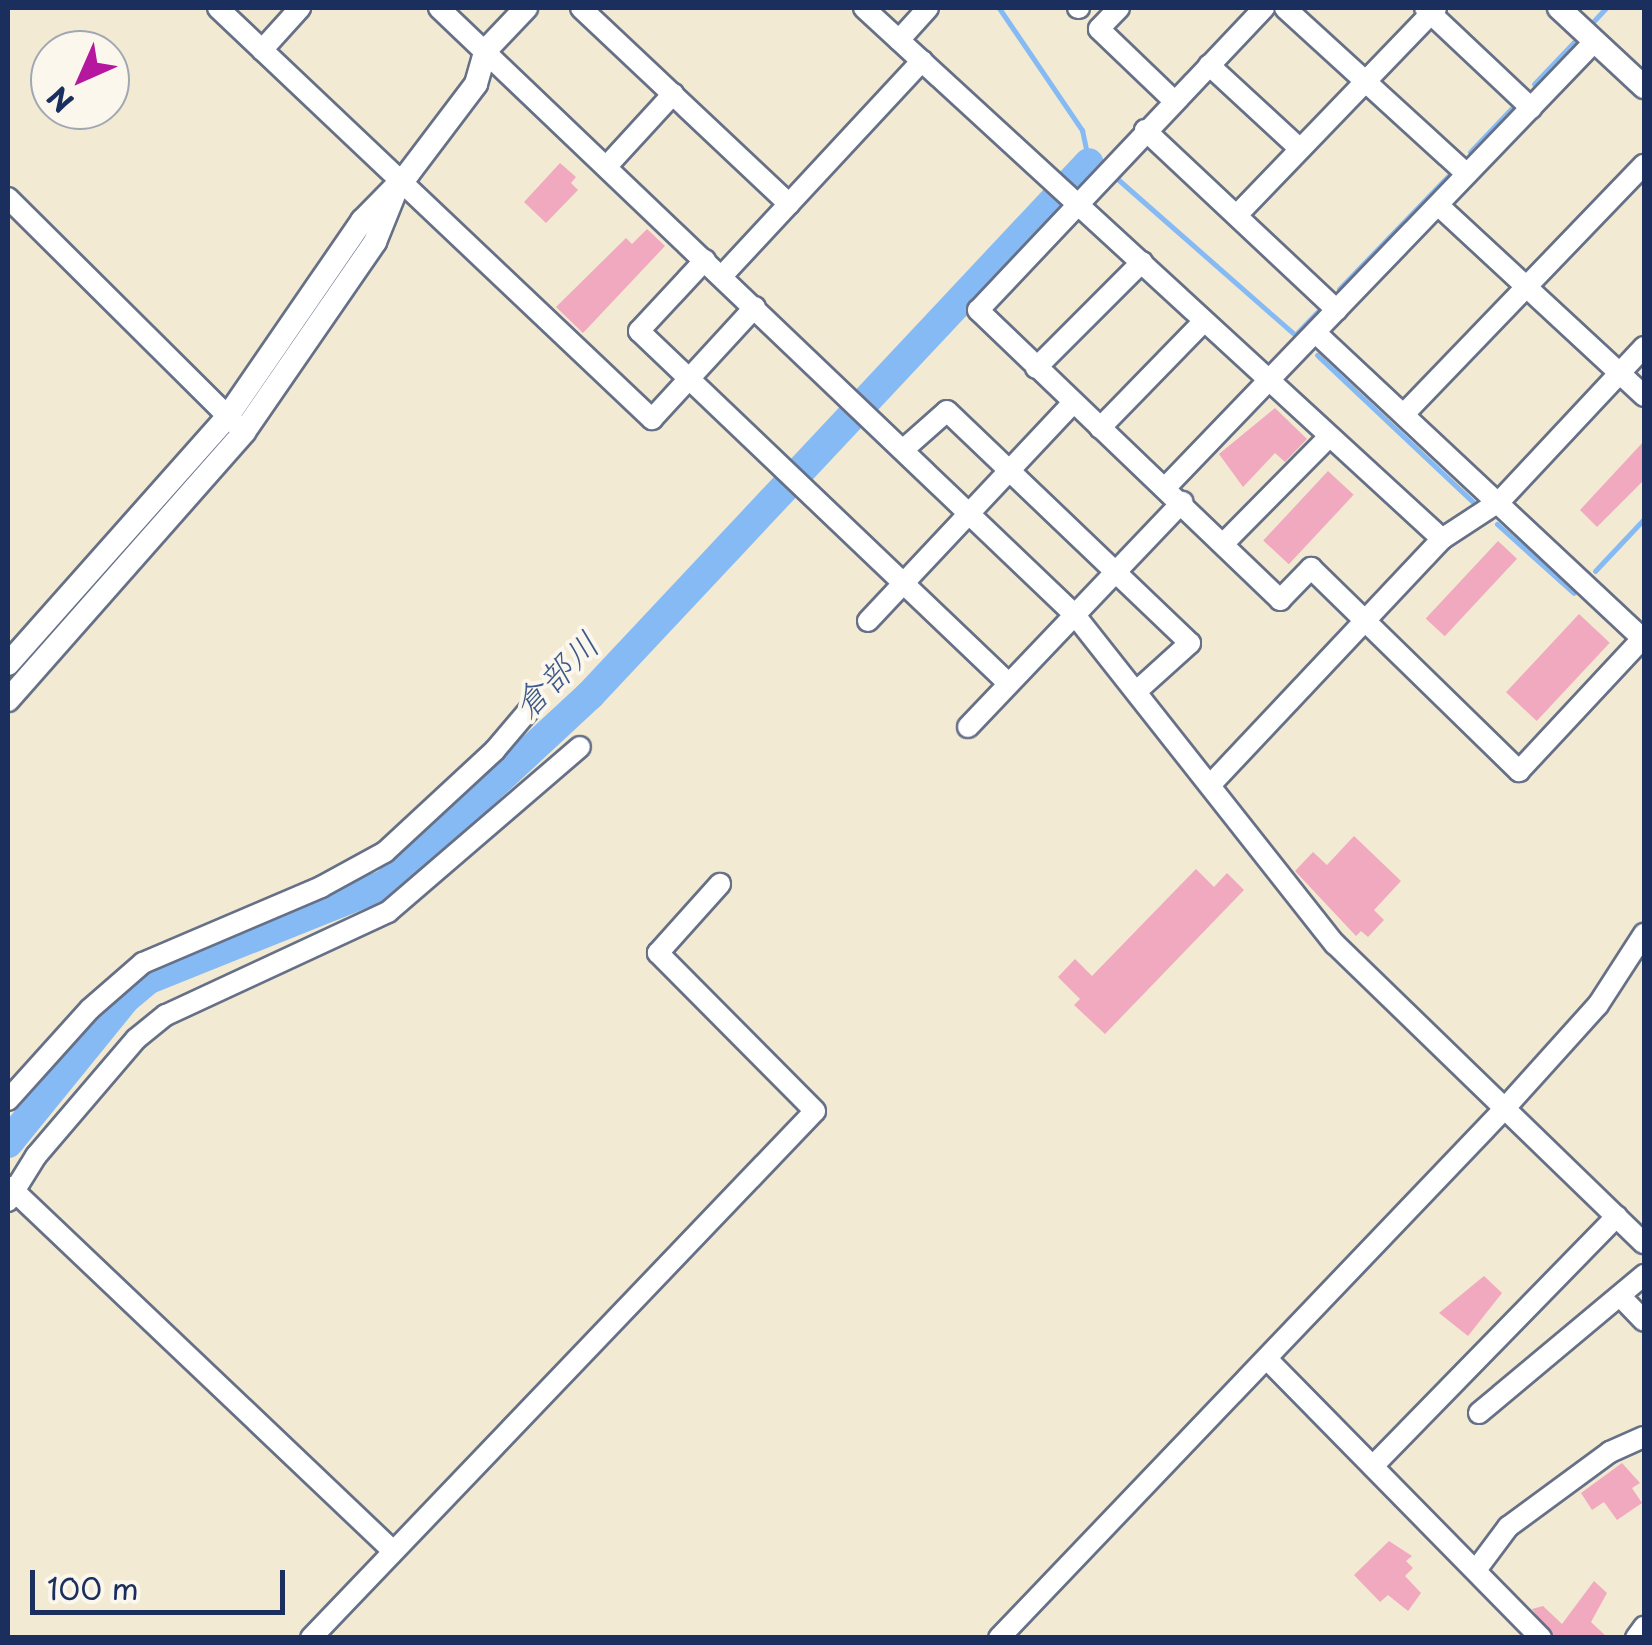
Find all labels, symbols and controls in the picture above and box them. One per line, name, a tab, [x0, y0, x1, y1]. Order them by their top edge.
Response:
north arrow	[30, 30, 130, 130]
text: N	[37, 77, 83, 123]
water label: 倉部川	[503, 622, 607, 726]
scale bar	[35, 1550, 290, 1612]
text: 100 m	[47, 1565, 139, 1610]

